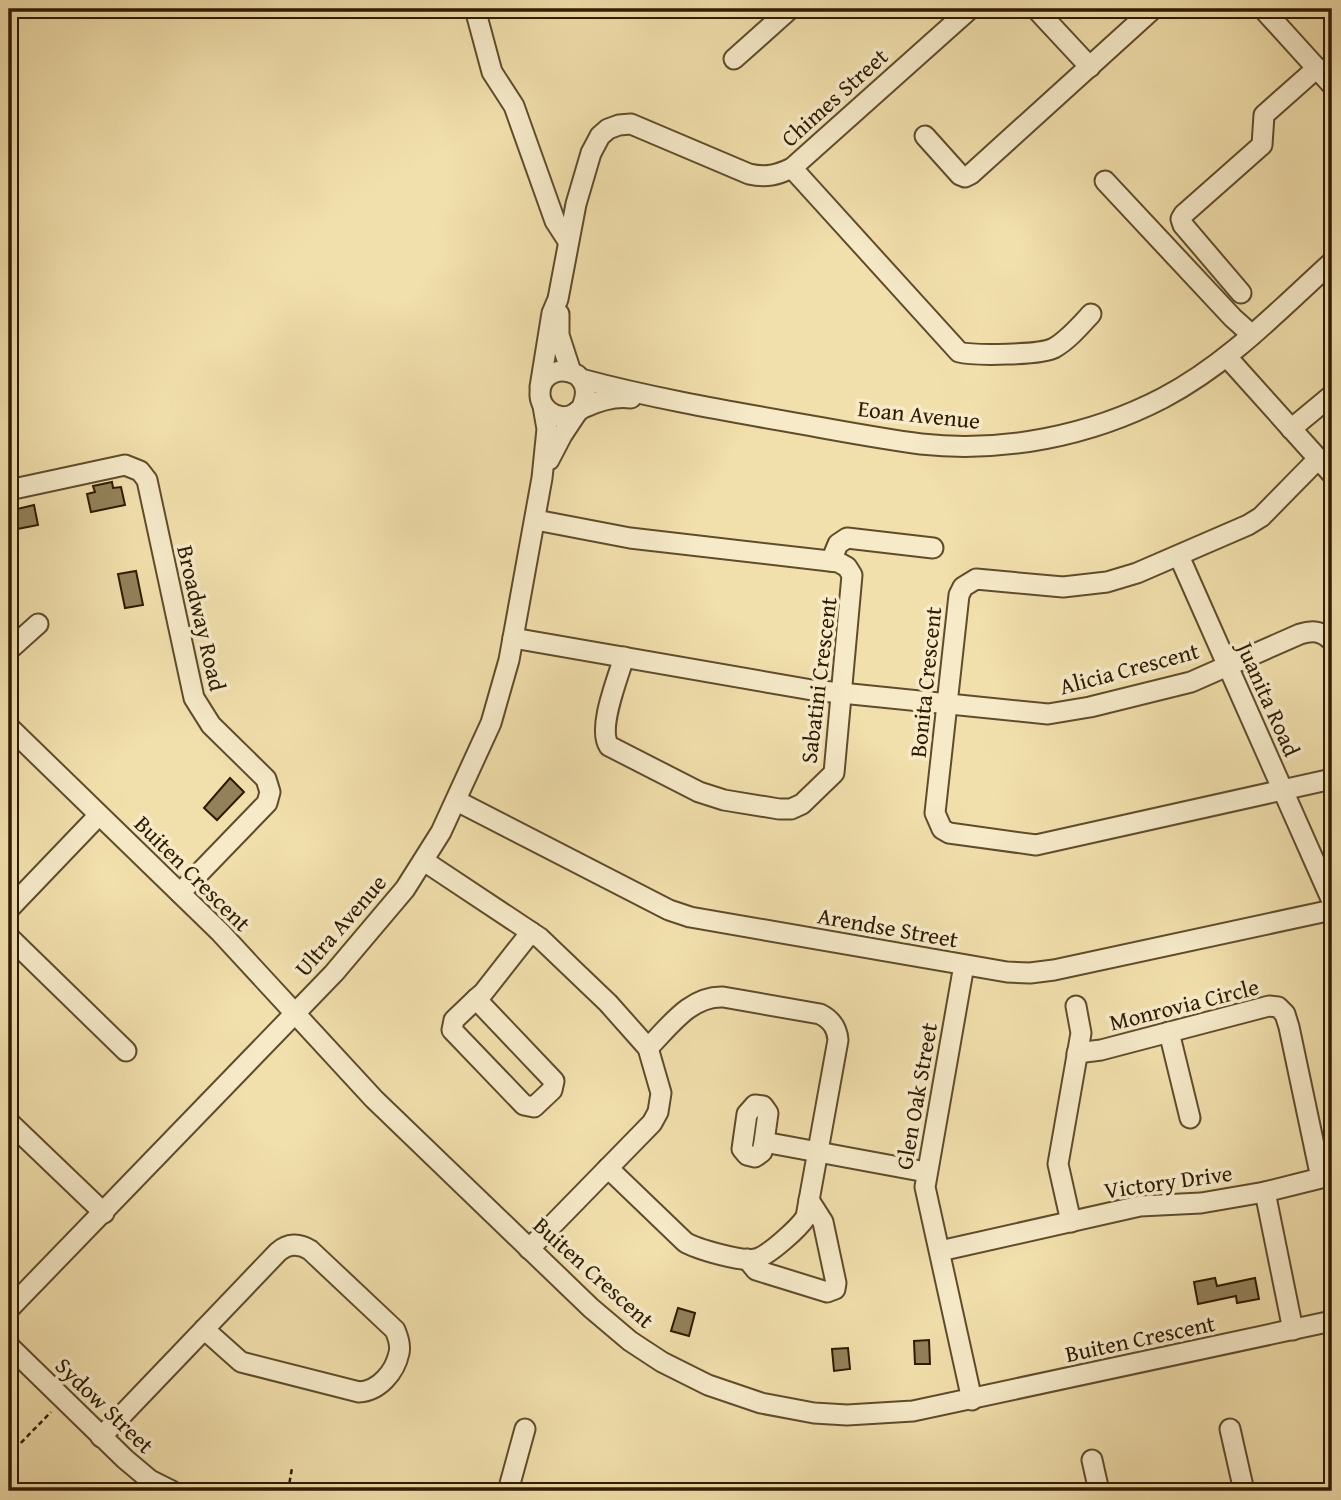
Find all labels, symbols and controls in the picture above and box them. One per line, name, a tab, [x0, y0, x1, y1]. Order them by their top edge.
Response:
street label: Chimes Street	[773, 40, 895, 154]
street label: Eoan Avenue	[856, 391, 982, 437]
street label: Broadway Road	[169, 542, 235, 695]
street label: Sabatini Crescent	[791, 595, 845, 765]
street label: Bonita Crescent	[901, 605, 949, 759]
street label: Alicia Crescent	[1056, 634, 1202, 702]
street label: Juanita Road	[1228, 634, 1309, 762]
street label: Buiten Crescent	[127, 807, 259, 939]
street label: Ultra Avenue	[286, 867, 394, 983]
street label: Arendse Street	[815, 898, 961, 956]
street label: Monrovia Circle	[1106, 969, 1262, 1039]
street label: Glen Oak Street	[887, 1020, 945, 1172]
street label: Victory Drive	[1102, 1156, 1234, 1206]
street label: Buiten Crescent	[526, 1209, 662, 1335]
street label: Buiten Crescent	[1062, 1306, 1218, 1370]
street label: Sydow Street	[48, 1349, 162, 1461]

